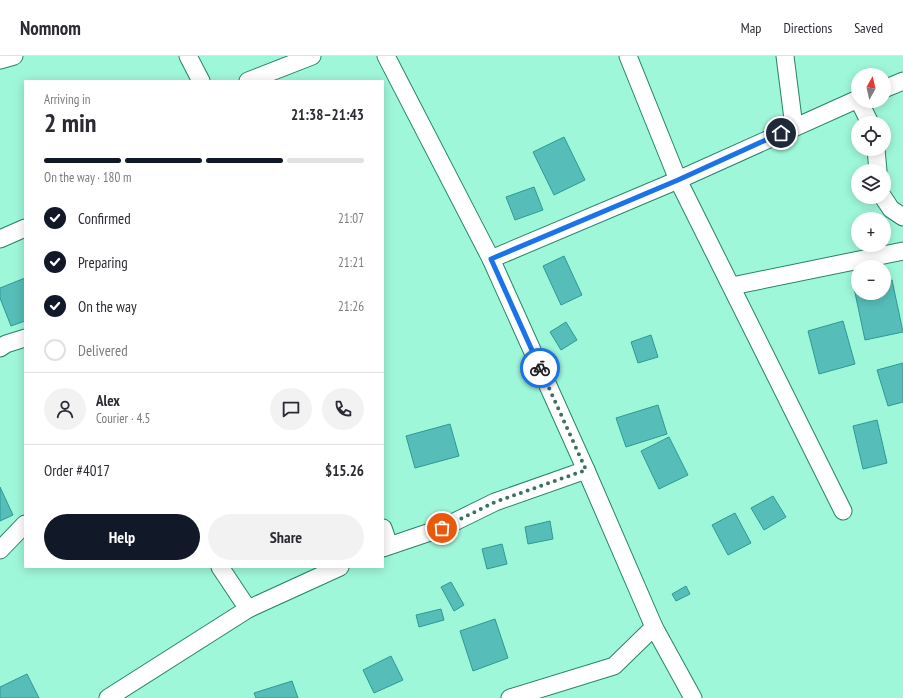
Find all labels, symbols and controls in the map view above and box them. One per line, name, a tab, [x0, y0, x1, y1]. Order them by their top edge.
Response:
text: Nomnom	[20, 16, 81, 40]
text: Map	[741, 19, 761, 37]
text: Directions	[783, 19, 832, 37]
text: Saved	[854, 19, 883, 37]
north arrow	[851, 68, 891, 108]
map controls	[851, 68, 891, 300]
text: Arriving in	[44, 91, 91, 108]
text: 21:38–21:43	[291, 105, 364, 124]
text: 2 min	[44, 106, 97, 139]
pin	[764, 116, 798, 150]
button: locate	[851, 116, 891, 156]
icon: home	[770, 122, 792, 144]
button: layers	[851, 164, 891, 204]
text: On the way · 180 m	[44, 169, 131, 186]
icon: check	[44, 207, 66, 229]
text: Confirmed	[78, 209, 131, 228]
text: 21:07	[338, 210, 364, 227]
button: +	[851, 212, 891, 252]
icon: check	[44, 251, 66, 273]
text: Preparing	[78, 253, 128, 272]
text: 21:21	[338, 254, 364, 271]
button: −	[851, 260, 891, 300]
icon: check	[44, 295, 66, 317]
text: On the way	[78, 297, 137, 316]
text: 21:26	[338, 298, 364, 315]
text: Delivered	[78, 341, 128, 360]
courier	[520, 348, 560, 388]
icon: bike	[529, 357, 551, 379]
button: person	[44, 388, 86, 430]
button: chat	[270, 388, 312, 430]
button: phone	[322, 388, 364, 430]
text: Alex	[96, 391, 120, 410]
text: Courier · 4.5	[96, 410, 150, 427]
text: Order #4017	[44, 461, 110, 480]
text: $15.26	[325, 461, 364, 480]
pin	[425, 511, 459, 545]
button: Help	[44, 514, 200, 560]
button: Share	[208, 514, 364, 560]
icon: bag	[431, 517, 453, 539]

